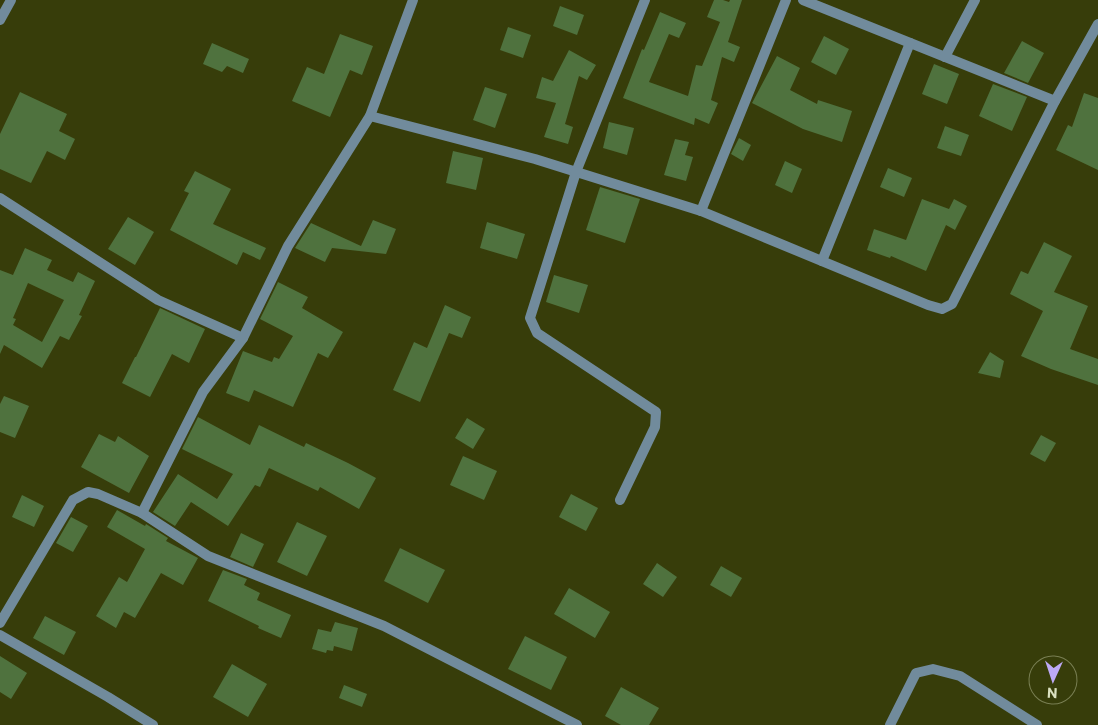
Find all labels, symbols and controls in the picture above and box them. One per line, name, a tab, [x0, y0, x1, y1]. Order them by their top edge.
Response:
north arrow	[1028, 655, 1078, 705]
text: N	[1047, 685, 1058, 702]

